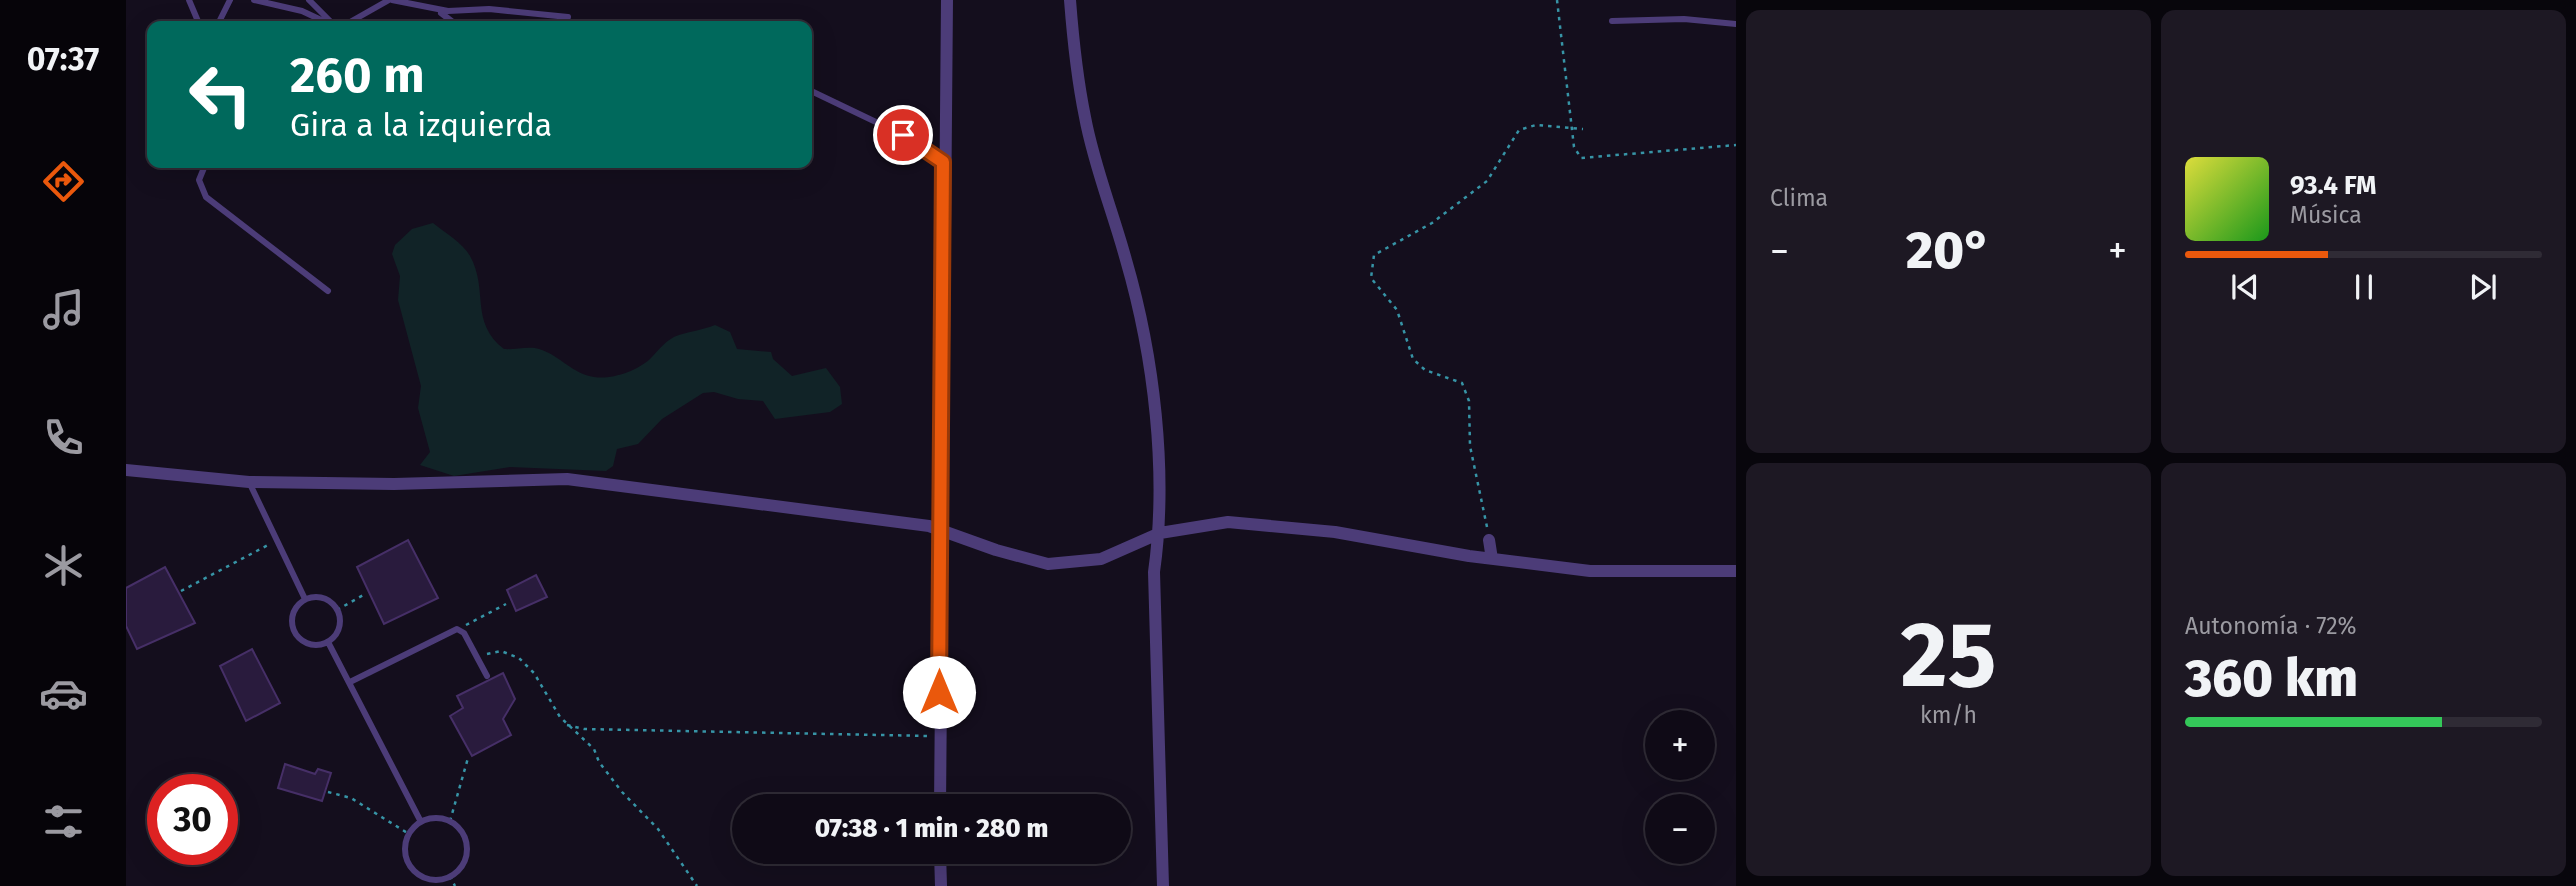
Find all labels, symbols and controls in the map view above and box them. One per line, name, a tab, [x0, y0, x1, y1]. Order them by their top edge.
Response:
text: 07:37	[27, 40, 99, 78]
text: 260 m	[290, 46, 425, 105]
icon: left	[175, 49, 266, 140]
pin	[873, 105, 933, 165]
text: Gira a la izquierda	[290, 106, 552, 144]
icon: arrive	[884, 116, 922, 154]
icon: directions	[39, 157, 88, 206]
text: 93.4 FM	[2290, 170, 2377, 201]
text: Clima	[1770, 184, 1828, 212]
text: Música	[2290, 201, 2362, 229]
text: 20°	[1906, 219, 1991, 282]
text: −	[1770, 228, 1789, 274]
text: +	[2108, 228, 2127, 274]
icon: previous	[2226, 268, 2264, 306]
icon: pause	[2345, 268, 2383, 306]
icon: next	[2464, 268, 2502, 306]
icon: music	[39, 285, 88, 334]
icon: phone	[39, 413, 88, 462]
icon: climate	[39, 541, 88, 590]
text: 25	[1901, 601, 1996, 710]
text: Autonomía · 72%	[2185, 612, 2357, 640]
text: 360 km	[2185, 647, 2358, 710]
position arrow	[902, 655, 976, 729]
icon: car	[39, 669, 88, 718]
text: km/h	[1920, 701, 1977, 729]
map controls	[1645, 710, 1715, 864]
button: +	[1645, 710, 1715, 780]
speed limit sign: 30	[147, 774, 238, 865]
button: −	[1645, 794, 1715, 864]
icon: filters	[39, 797, 88, 846]
text: 07:38 · 1 min · 280 m	[815, 813, 1048, 844]

